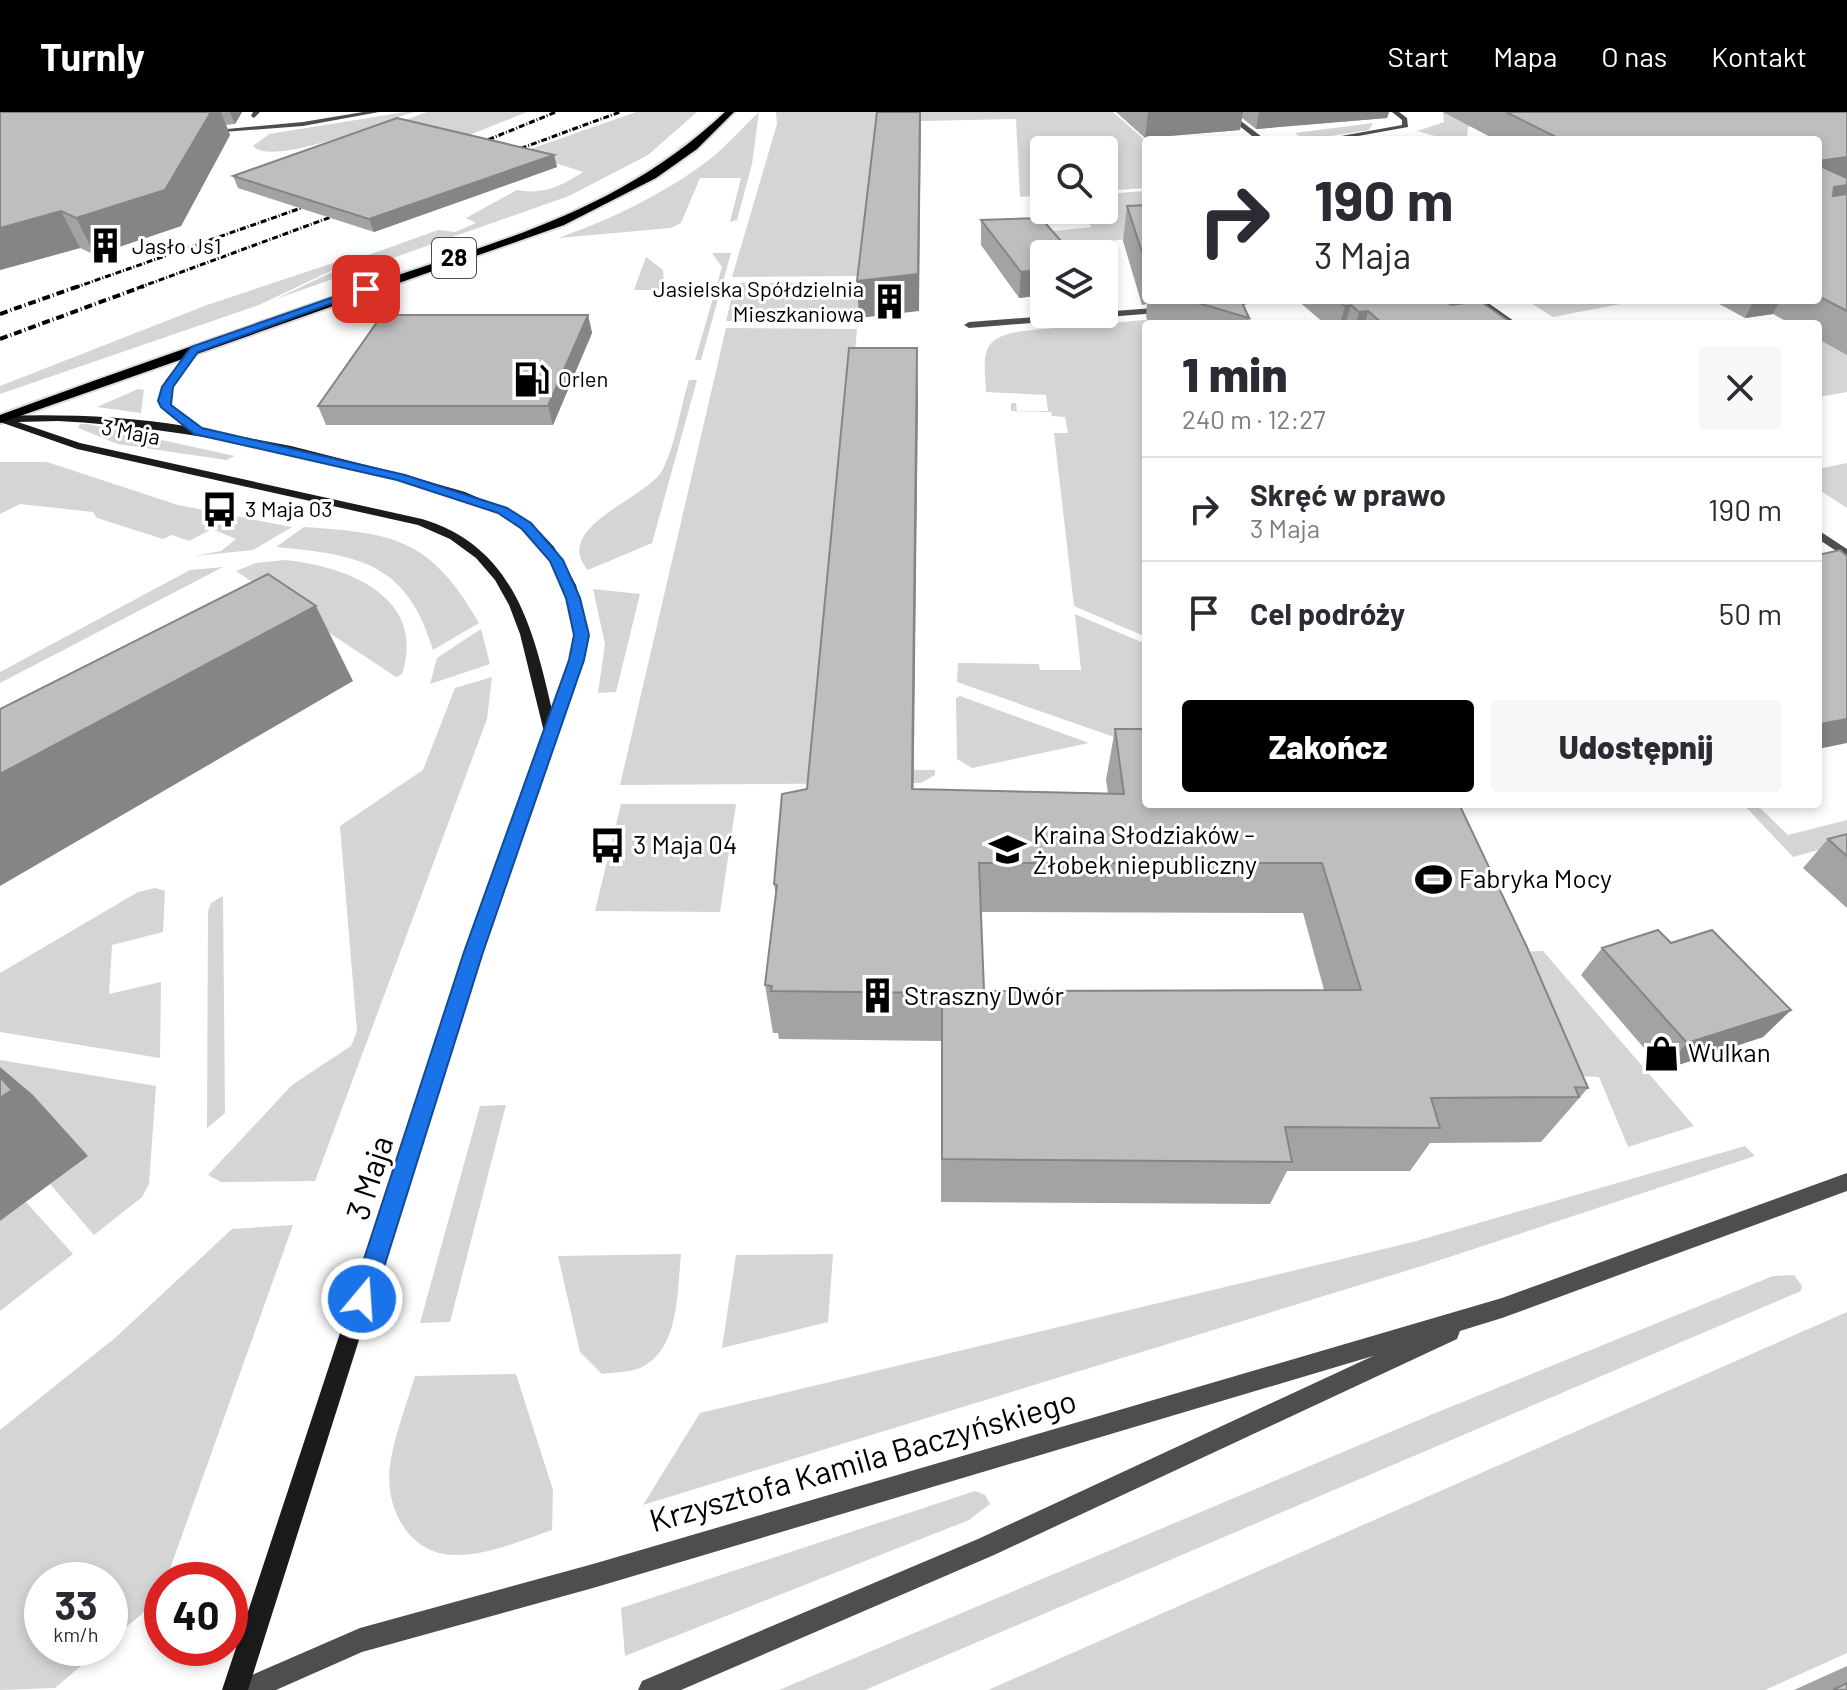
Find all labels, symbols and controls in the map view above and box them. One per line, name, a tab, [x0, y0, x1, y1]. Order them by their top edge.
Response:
text: Turnly	[40, 33, 145, 79]
text: Start	[1388, 39, 1449, 73]
text: Mapa	[1493, 39, 1557, 73]
text: O nas	[1601, 39, 1667, 73]
text: Kontakt	[1711, 39, 1807, 73]
map controls	[1030, 136, 1118, 328]
button: search	[1030, 136, 1118, 224]
text: 190 m	[1314, 165, 1453, 232]
icon: right	[1182, 168, 1286, 272]
building icon: Jasło Js1	[87, 227, 125, 265]
place label: Jasło Js1	[132, 232, 221, 258]
text: 3 Maja	[1314, 233, 1411, 276]
road number: 28	[432, 238, 476, 278]
button: layers	[1030, 240, 1118, 328]
pin	[332, 255, 400, 323]
icon: arrive	[344, 267, 388, 311]
place label: Jasielska Spółdzielnia Mieszkaniowa	[653, 275, 864, 326]
building icon: Jasielska Spółdzielnia Mieszkaniowa	[871, 283, 909, 321]
text: 1 min	[1182, 344, 1288, 402]
button: close	[1698, 346, 1782, 430]
fuel station icon: Orlen	[513, 360, 551, 398]
place label: Orlen	[558, 365, 608, 391]
text: 240 m · 12:27	[1182, 403, 1326, 434]
street label: 3 Maja	[100, 413, 163, 449]
text: Skręć w prawo	[1250, 476, 1446, 512]
icon: right	[1182, 487, 1226, 531]
bus stop icon: 3 Maja 03	[200, 490, 238, 528]
text: 190 m	[1708, 491, 1782, 527]
place label: 3 Maja 03	[245, 495, 333, 521]
text: 3 Maja	[1250, 512, 1320, 543]
icon: arrive	[1182, 591, 1226, 635]
text: Cel podróży	[1250, 595, 1405, 631]
text: 50 m	[1719, 595, 1782, 631]
button: Zakończ	[1182, 700, 1474, 792]
button: Udostępnij	[1490, 700, 1782, 792]
place label: Kraina Słodziaków - Żłobek niepubliczny	[1033, 818, 1257, 879]
bus stop icon: 3 Maja 04	[588, 826, 626, 864]
place label: 3 Maja 04	[633, 828, 737, 859]
school or university icon: Kraina Słodziaków - Żłobek niepubliczny	[988, 831, 1026, 869]
sports icon: Fabryka Mocy	[1414, 860, 1452, 898]
place label: Fabryka Mocy	[1459, 862, 1612, 893]
building icon: Straszny Dwór	[859, 977, 897, 1015]
place label: Straszny Dwór	[904, 979, 1065, 1010]
shop icon: Wulkan	[1643, 1034, 1681, 1072]
place label: Wulkan	[1688, 1036, 1771, 1067]
street label: 3 Maja	[337, 1130, 400, 1224]
position arrow	[320, 1257, 404, 1341]
street label: Krzysztofa Kamila Baczyńskiego	[645, 1380, 1080, 1538]
speed limit sign: 40	[144, 1562, 248, 1666]
text: 33	[54, 1580, 98, 1628]
text: km/h	[53, 1622, 99, 1646]

